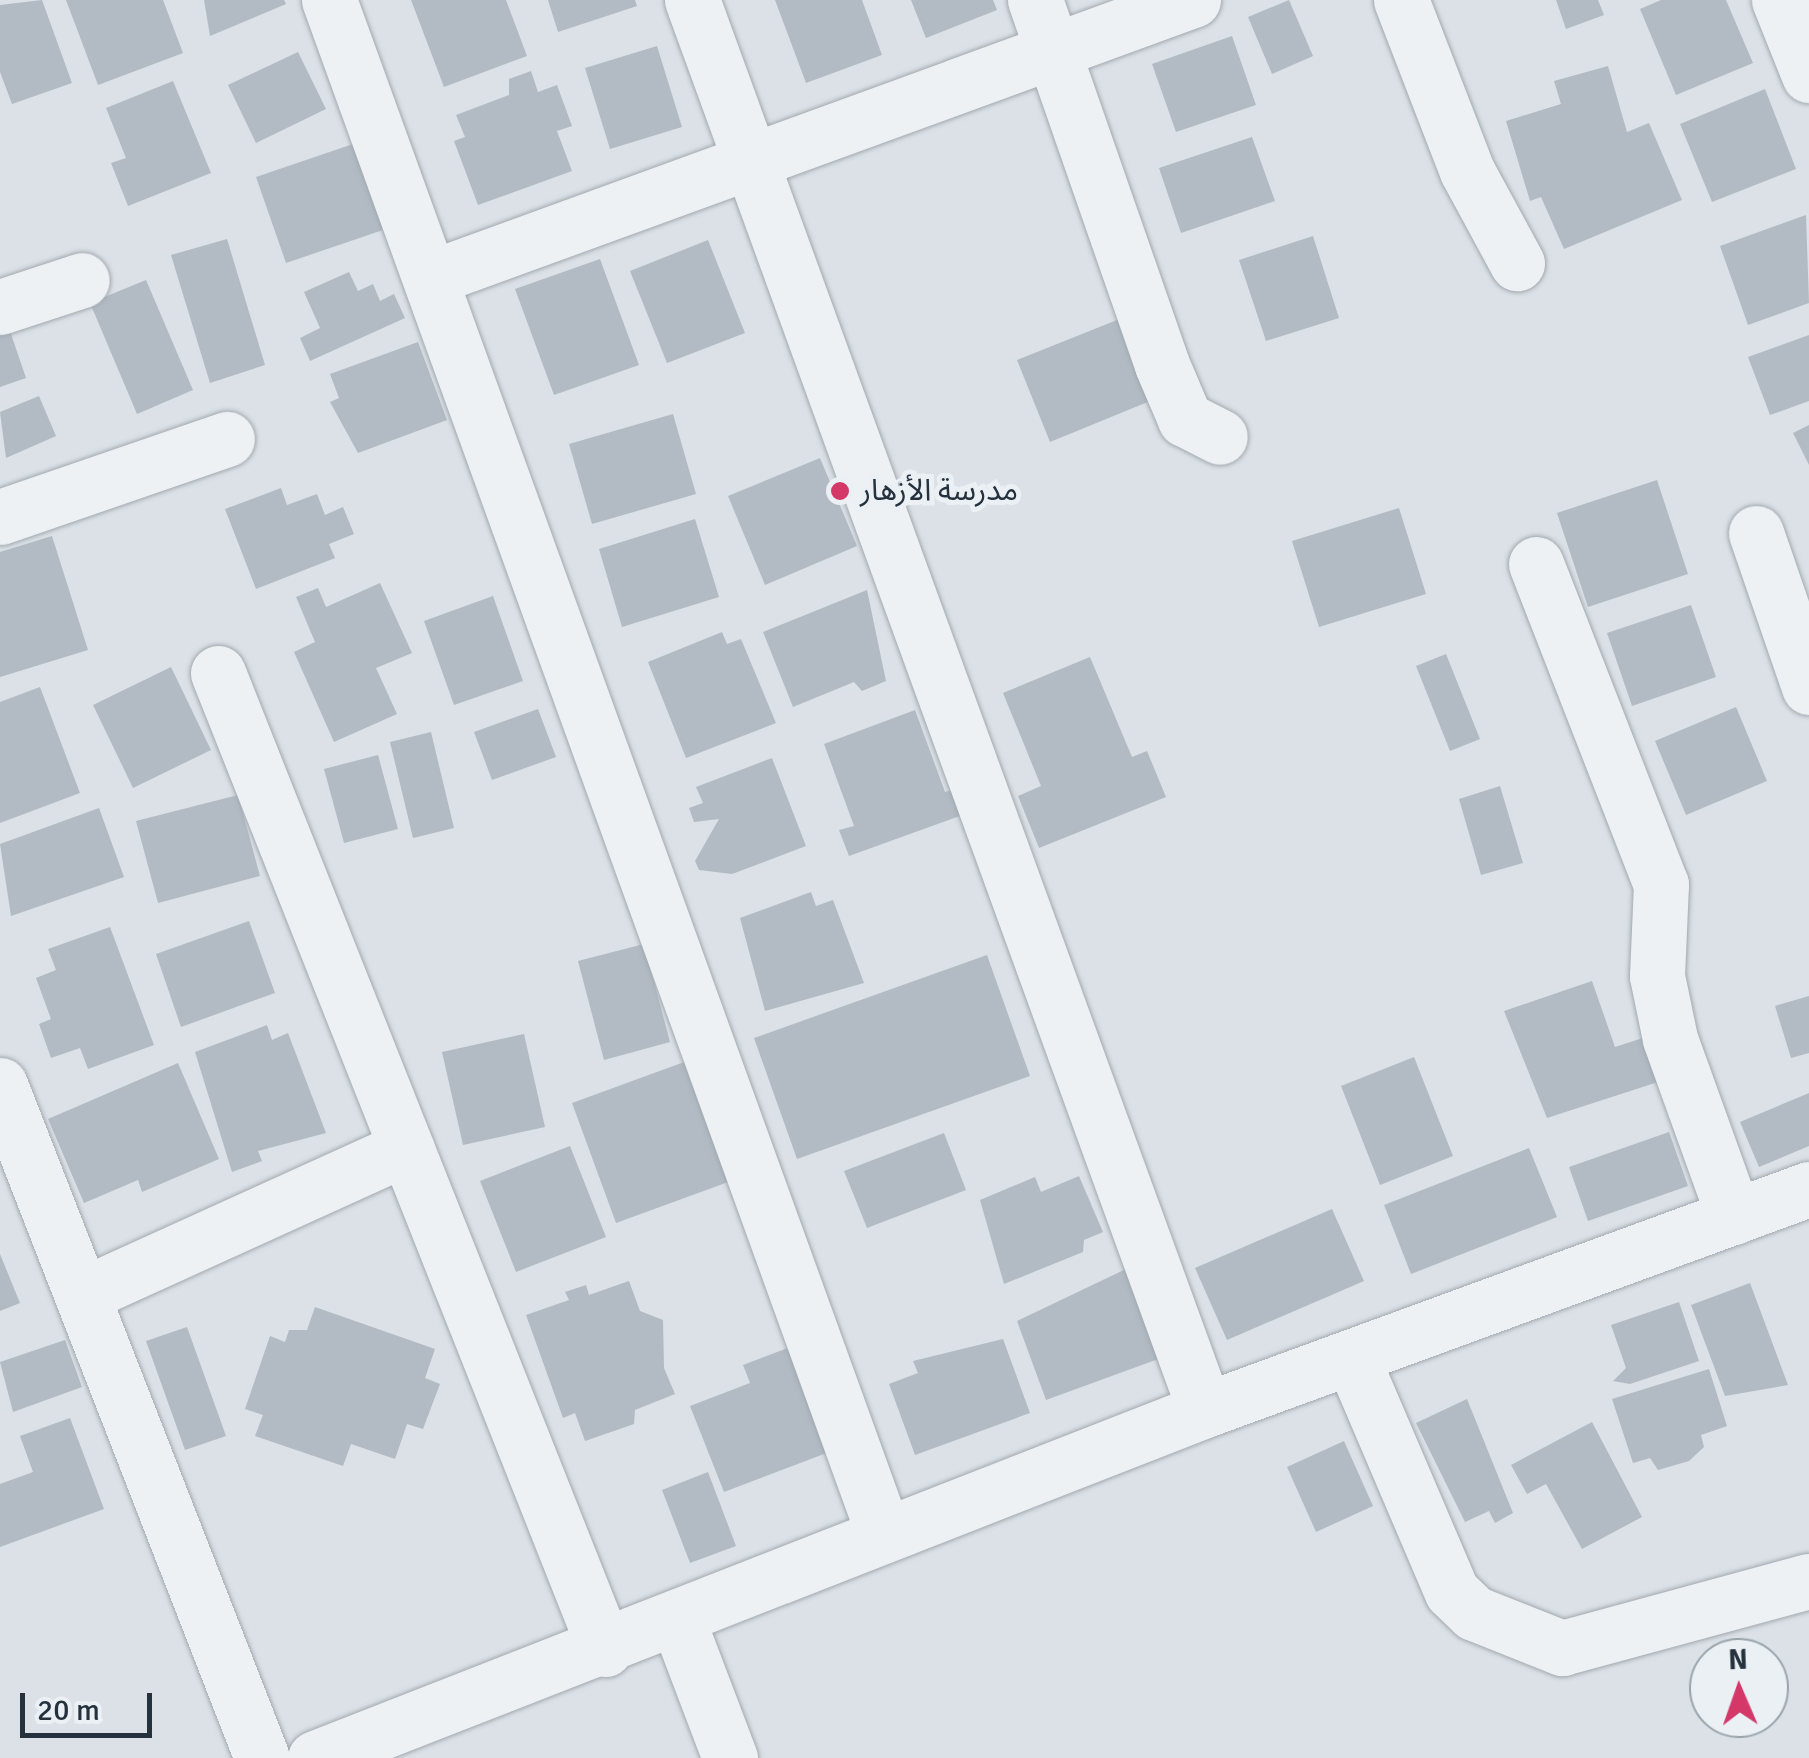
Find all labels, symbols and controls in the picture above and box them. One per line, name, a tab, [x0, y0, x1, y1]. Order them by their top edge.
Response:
place label: مدرسة الأزهار	[860, 473, 1018, 509]
marker: مدرسة الأزهار	[829, 480, 851, 502]
north arrow	[1689, 1638, 1789, 1738]
text: N	[1728, 1643, 1748, 1677]
scale bar	[25, 1673, 158, 1735]
text: 20 m	[37, 1692, 100, 1729]

